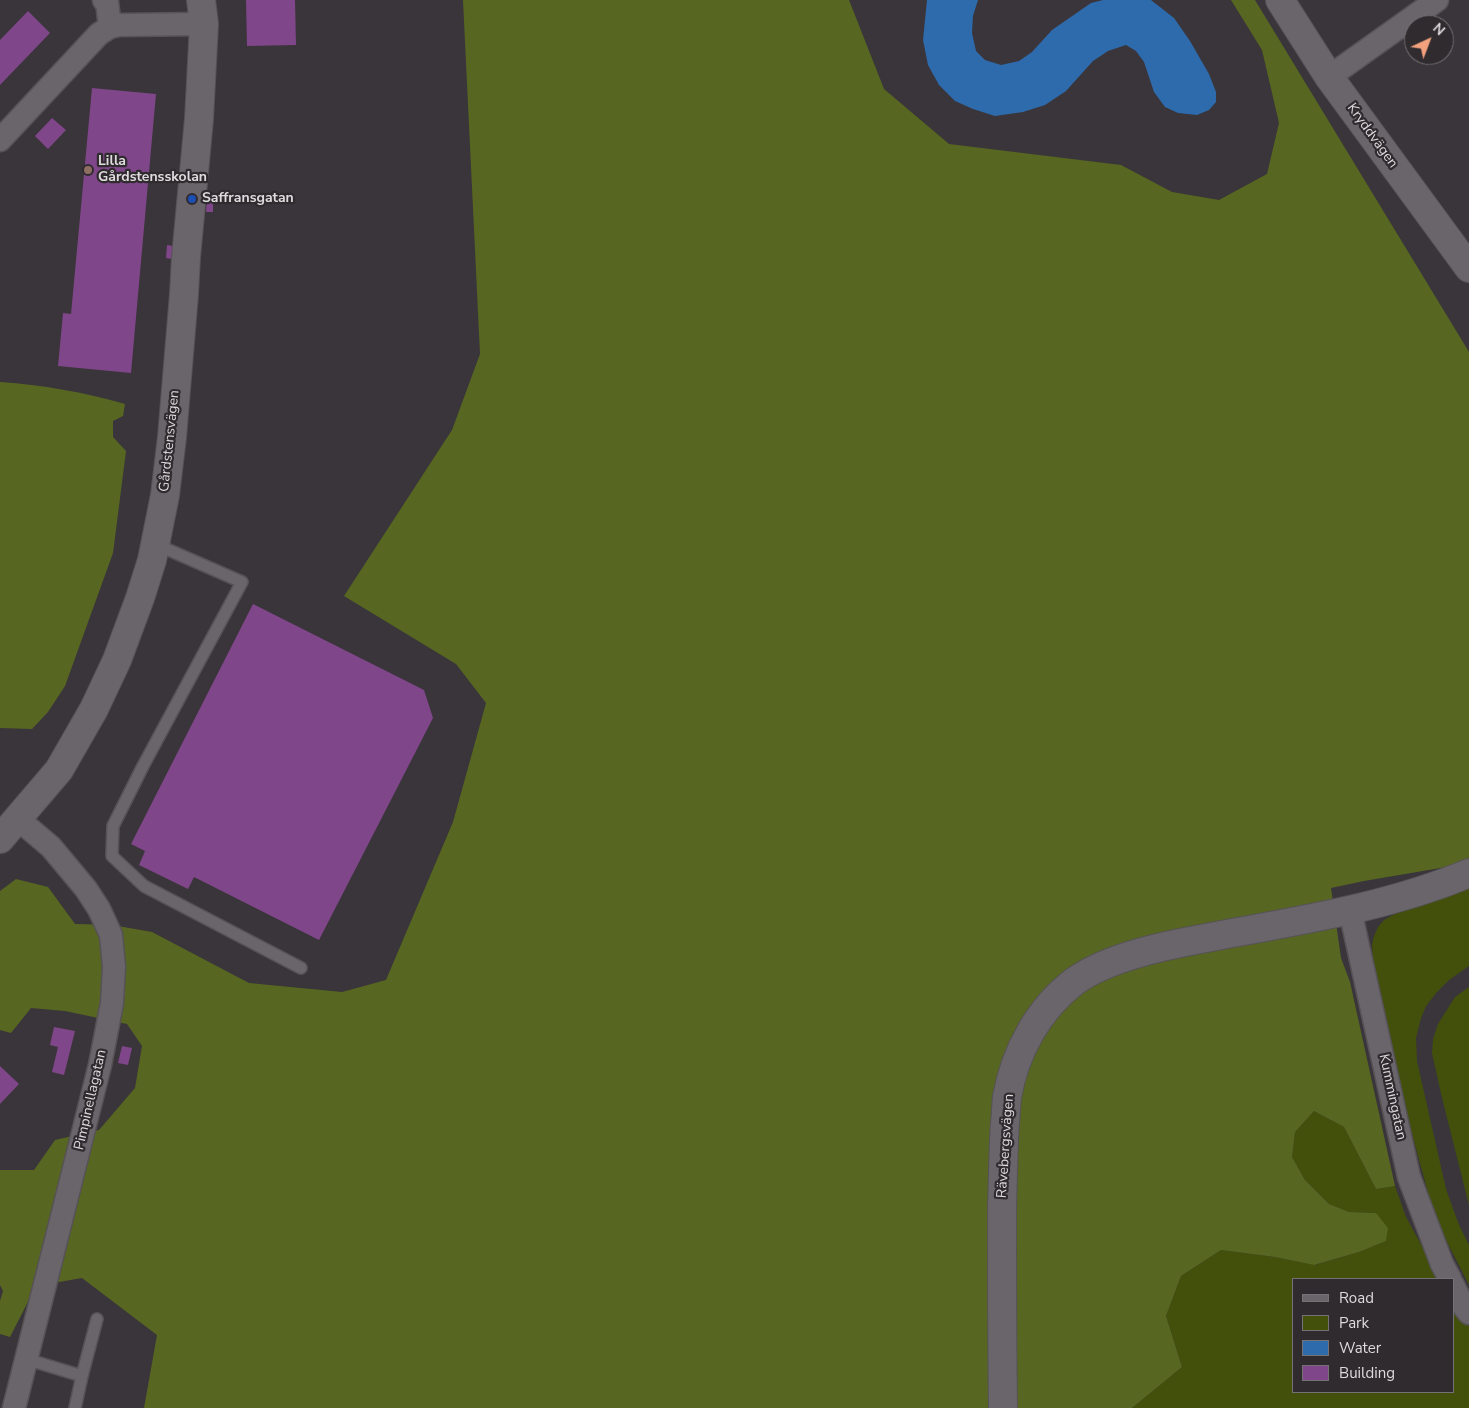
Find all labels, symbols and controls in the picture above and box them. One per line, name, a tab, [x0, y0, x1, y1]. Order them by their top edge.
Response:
north arrow	[1404, 15, 1454, 65]
text: N	[1429, 19, 1449, 40]
street label: Kryddvägen	[1343, 100, 1401, 172]
place label: Lilla Gårdstensskolan	[98, 154, 207, 186]
marker: Lilla Gårdstensskolan	[82, 164, 94, 176]
place label: Saffransgatan	[202, 191, 294, 207]
marker: Saffransgatan	[186, 193, 198, 205]
street label: Gårdstensvägen	[156, 389, 184, 493]
street label: Pimpinellagatan	[71, 1048, 111, 1152]
street label: Kummingatan	[1375, 1052, 1409, 1142]
street label: Rävebergsvägen	[994, 1093, 1018, 1199]
legend	[1292, 1278, 1454, 1393]
text: Road	[1339, 1288, 1374, 1308]
text: Park	[1339, 1313, 1369, 1333]
text: Water	[1339, 1338, 1381, 1358]
text: Building	[1339, 1363, 1395, 1383]

